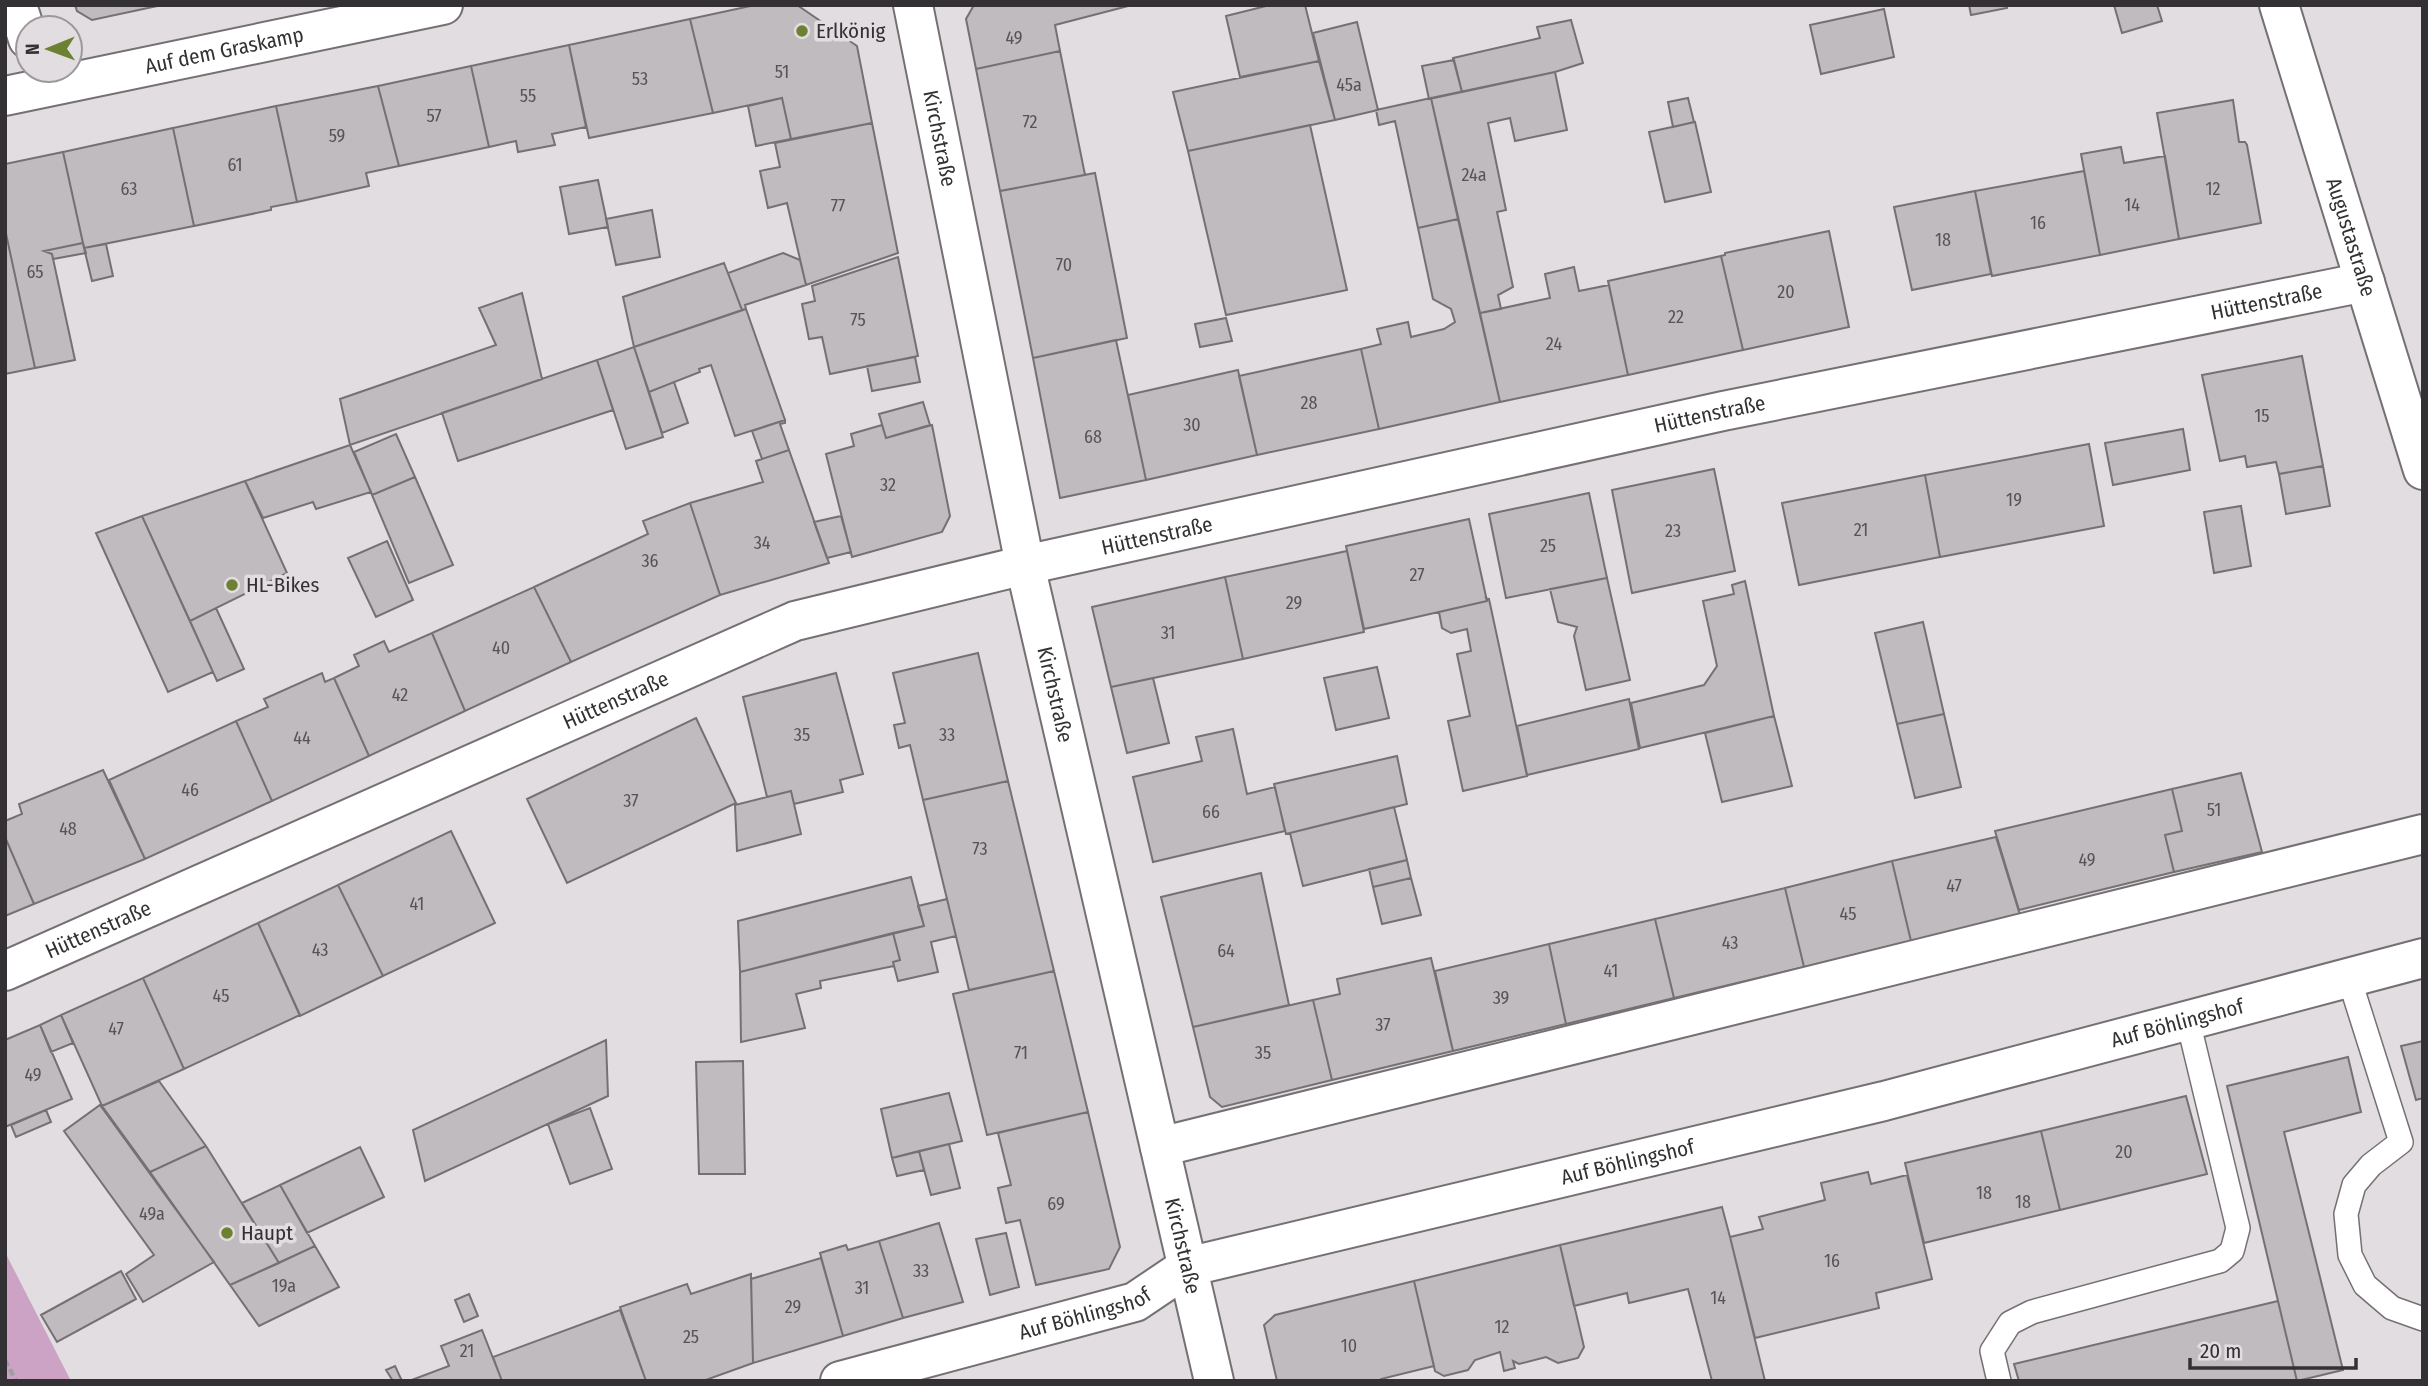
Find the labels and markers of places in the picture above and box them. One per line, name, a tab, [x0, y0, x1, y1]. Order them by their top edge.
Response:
place label: Erlkönig	[816, 18, 886, 44]
marker: Erlkönig	[794, 23, 810, 39]
place label: HL-Bikes	[246, 572, 319, 598]
marker: HL-Bikes	[224, 577, 240, 593]
place label: Haupt	[241, 1220, 293, 1246]
marker: Haupt	[219, 1225, 235, 1241]

